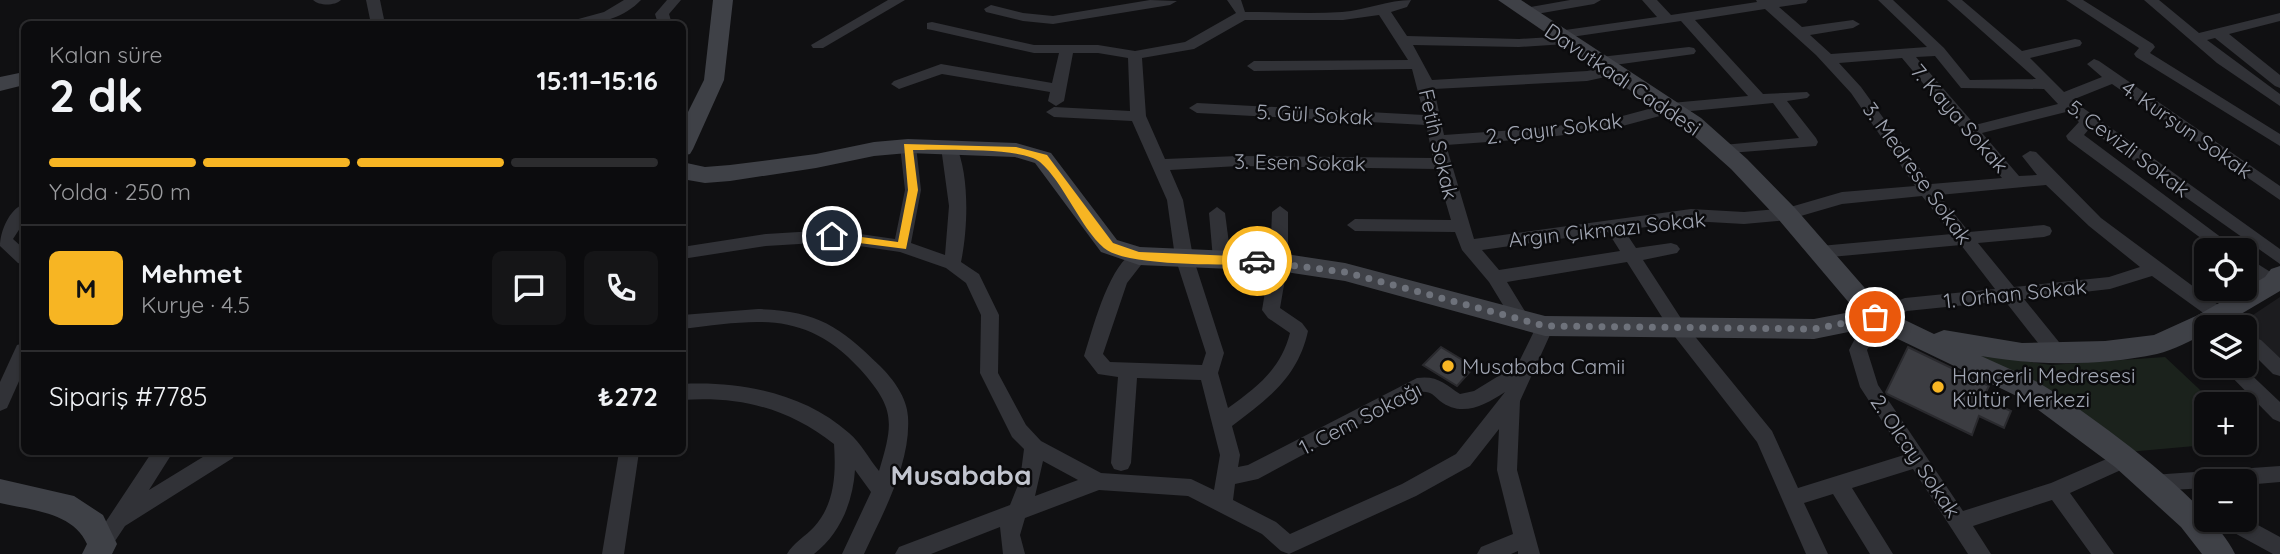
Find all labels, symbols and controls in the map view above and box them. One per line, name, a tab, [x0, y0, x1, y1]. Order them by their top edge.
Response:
street label: Davutkadı Caddesi	[1540, 17, 1706, 141]
text: Kalan süre	[49, 40, 162, 69]
street label: 7. Kaya Sokak	[1906, 58, 2014, 178]
text: 15:11–15:16	[537, 64, 658, 97]
text: 2 dk	[49, 66, 143, 124]
street label: 4. Kurşun Sokak	[2117, 74, 2257, 184]
street label: Fetih Sokak	[1414, 86, 1464, 202]
street label: 5. Cevizli Sokak	[2063, 94, 2195, 202]
street label: 3. Medrese Sokak	[1858, 97, 1978, 249]
street label: 5. Gül Sokak	[1256, 98, 1374, 130]
street label: 2. Çayır Sokak	[1484, 107, 1624, 149]
street label: 3. Esen Sokak	[1234, 148, 1366, 176]
text: Yolda · 250 m	[49, 177, 191, 206]
pin	[802, 206, 862, 266]
street label: Argın Çıkmazı Sokak	[1507, 206, 1707, 252]
icon: home	[813, 217, 851, 255]
courier	[1222, 226, 1292, 296]
map controls	[2194, 238, 2257, 532]
button: locate	[2194, 238, 2257, 301]
icon: car	[1238, 242, 1276, 280]
button: chat	[492, 251, 566, 325]
button: phone	[584, 251, 658, 325]
text: Mehmet	[141, 257, 243, 290]
text: M	[75, 272, 97, 305]
street label: 1. Orhan Sokak	[1942, 273, 2088, 313]
pin	[1845, 287, 1905, 347]
text: Kurye · 4.5	[141, 290, 250, 319]
icon: bag	[1856, 298, 1894, 336]
button: layers	[2194, 315, 2257, 378]
place label: Musababa Camii	[1462, 353, 1625, 379]
marker: Musababa Camii	[1440, 358, 1456, 374]
place label: Hançerli Medresesi Kültür Merkezi	[1952, 362, 2135, 412]
street label: 1. Cem Sokağı	[1295, 376, 1425, 460]
marker: Hançerli Medresesi Kültür Merkezi	[1930, 379, 1946, 395]
text: Sipariş #7785	[49, 380, 207, 413]
text: ₺272	[598, 380, 658, 413]
street label: 2. Olcay Sokak	[1865, 390, 1967, 522]
button: +	[2194, 392, 2257, 455]
district label: Musababa	[890, 457, 1032, 492]
button: −	[2194, 469, 2257, 532]

